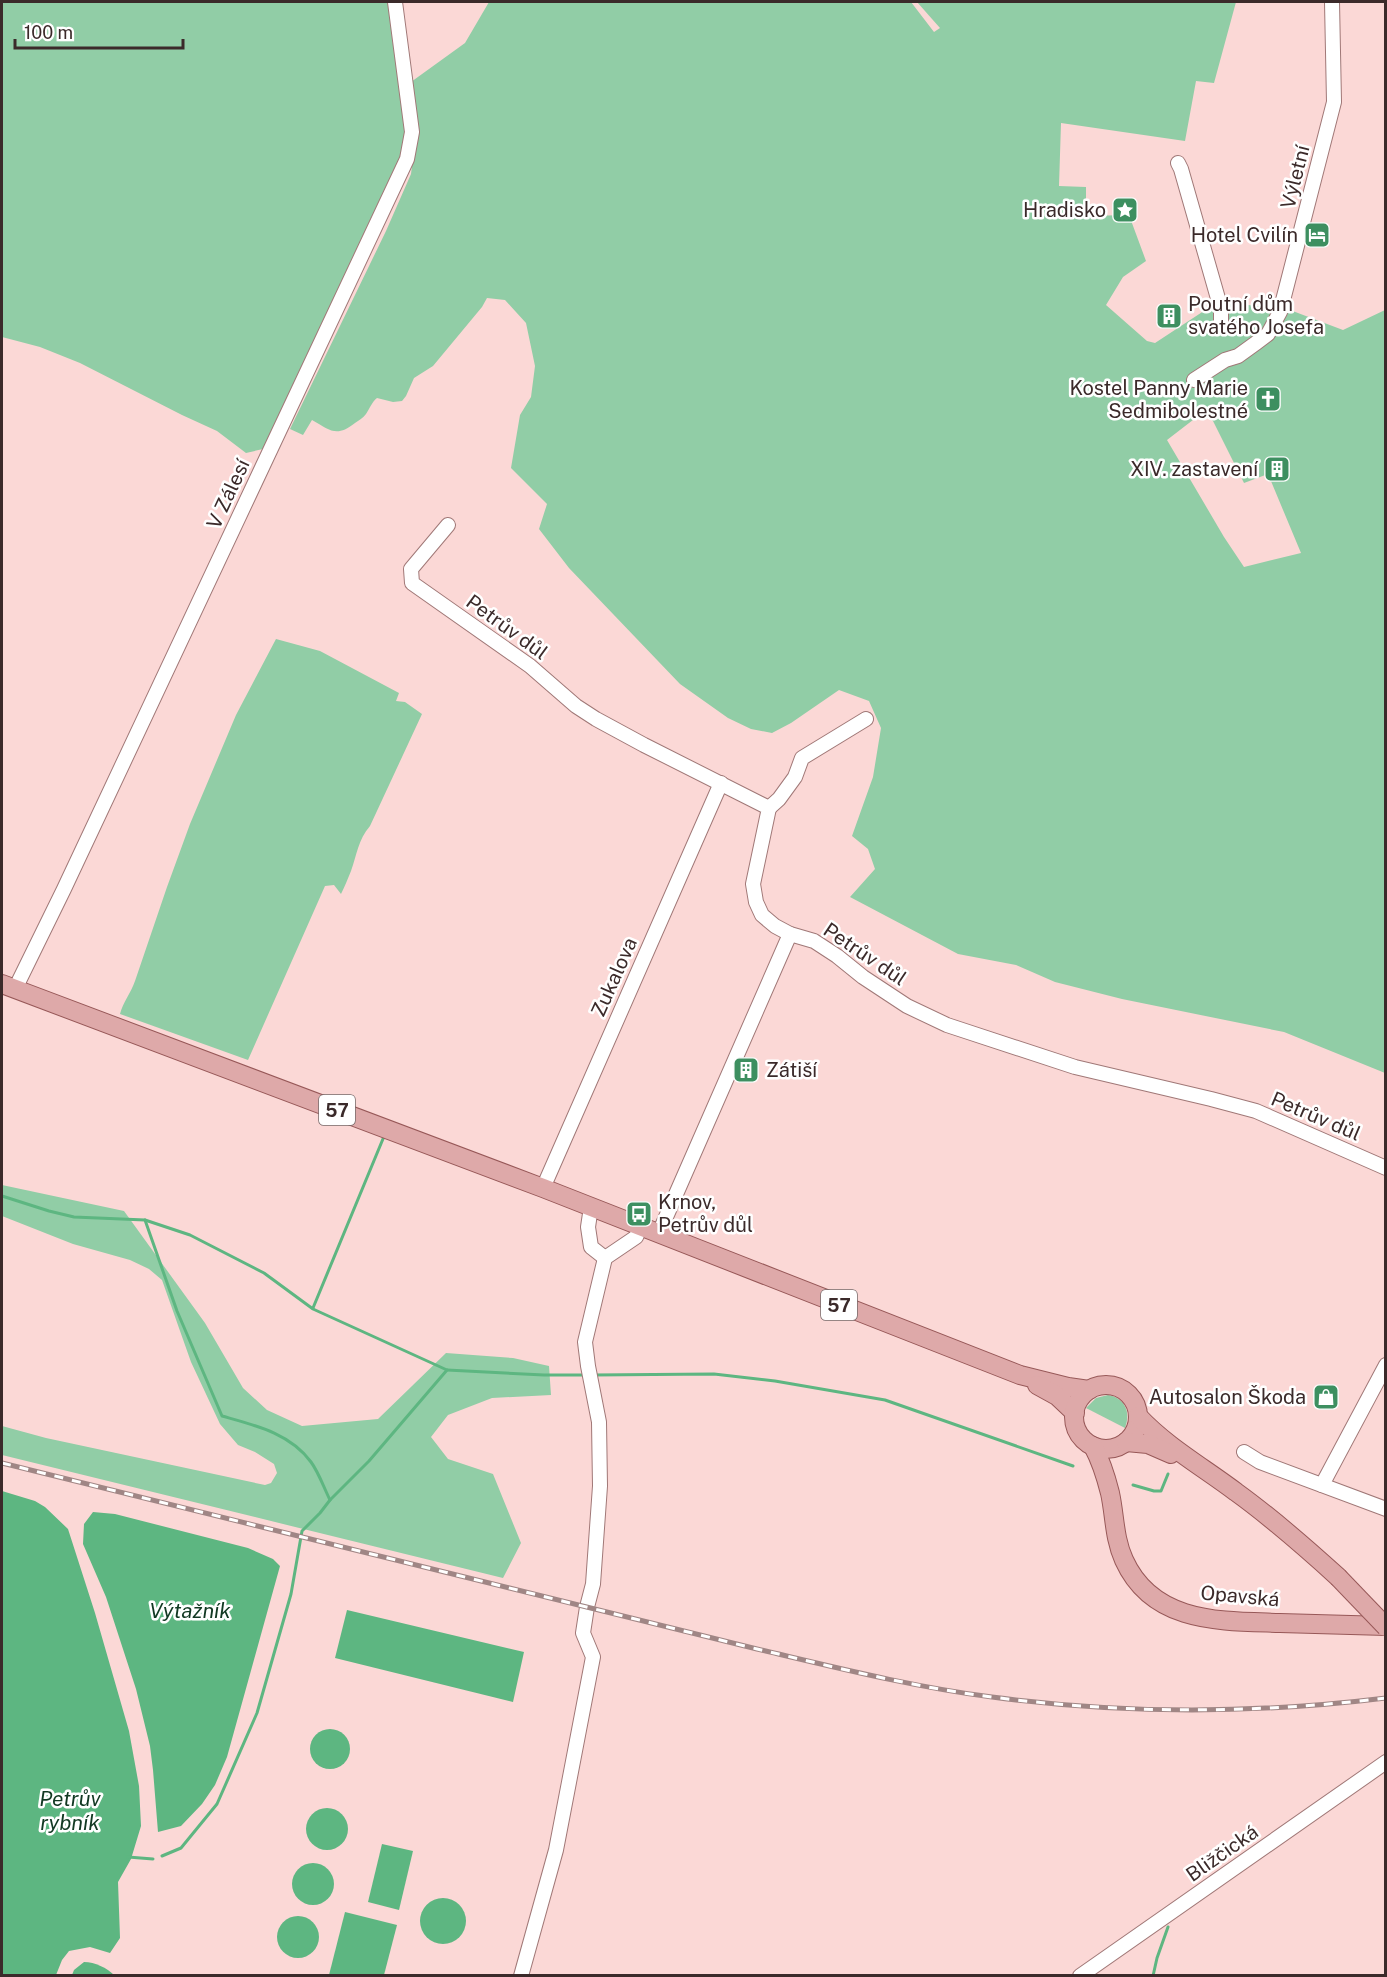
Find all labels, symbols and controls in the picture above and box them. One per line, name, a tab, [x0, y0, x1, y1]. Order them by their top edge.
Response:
scale bar	[15, 12, 183, 50]
text: 100 m	[24, 22, 73, 43]
street label: Výletní	[1276, 142, 1315, 211]
place icon: Hradisko	[1110, 195, 1140, 225]
place label: Hradisko	[1023, 198, 1106, 222]
hotel icon: Hotel Cvilín	[1302, 220, 1332, 250]
place label: Hotel Cvilín	[1191, 223, 1298, 247]
place label: Poutní dům svatého Josefa	[1188, 292, 1324, 339]
building icon: Poutní dům svatého Josefa	[1154, 301, 1184, 331]
place label: Kostel Panny Marie Sedmibolestné	[1069, 376, 1248, 423]
church icon: Kostel Panny Marie Sedmibolestné	[1253, 384, 1283, 414]
street label: V Zálesí	[201, 454, 255, 533]
building icon: XIV. zastavení	[1262, 454, 1292, 484]
place label: XIV. zastavení	[1130, 457, 1259, 481]
street label: Petrův důl	[462, 589, 552, 665]
street label: Petrův důl	[819, 917, 911, 991]
street label: Zukalova	[586, 934, 642, 1020]
building icon: Zátiší	[731, 1055, 761, 1085]
place label: Zátiší	[766, 1058, 818, 1082]
street label: Petrův důl	[1268, 1086, 1364, 1146]
road number: 57	[319, 1095, 355, 1125]
place label: Krnov, Petrův důl	[658, 1190, 753, 1237]
bus stop icon: Krnov, Petrův důl	[624, 1199, 654, 1229]
road number: 57	[821, 1290, 857, 1320]
shop icon: Autosalon Škoda	[1311, 1382, 1341, 1412]
place label: Autosalon Škoda	[1149, 1385, 1306, 1409]
street label: Opavská	[1200, 1581, 1280, 1611]
water label: Výtažník	[149, 1598, 231, 1623]
water label: Petrův rybník	[39, 1786, 102, 1835]
street label: Bližčická	[1181, 1820, 1263, 1886]

